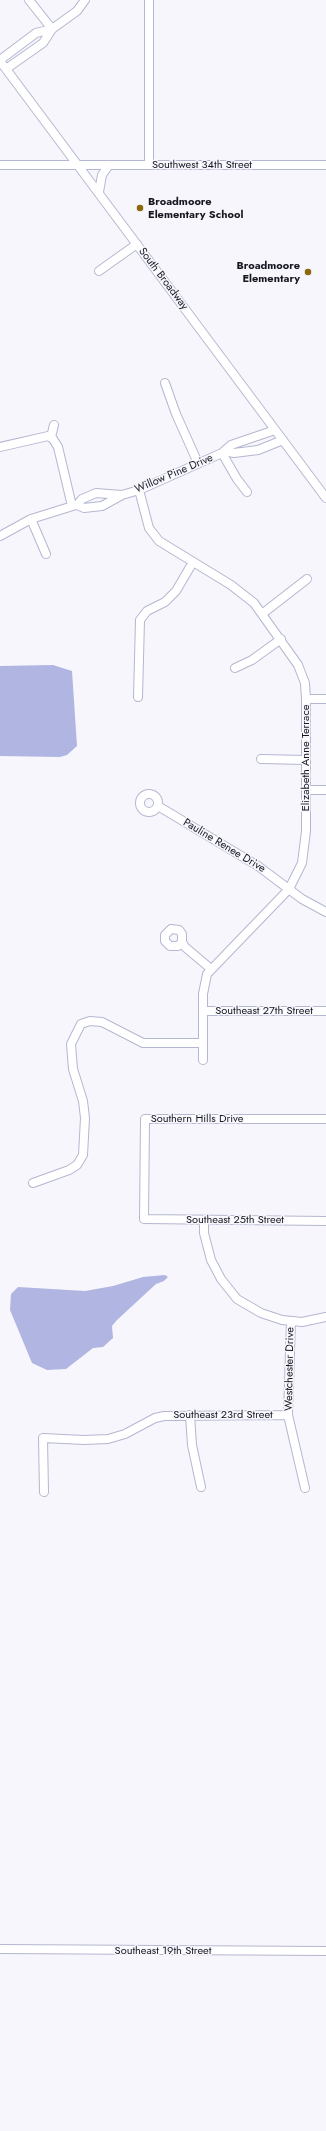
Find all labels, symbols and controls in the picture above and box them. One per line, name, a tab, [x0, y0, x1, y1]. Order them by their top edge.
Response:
street label: Southwest 34th Street	[152, 158, 252, 172]
place label: Broadmoore Elementary School	[148, 195, 243, 221]
marker: Broadmoore Elementary School	[135, 203, 145, 213]
street label: South Broadway	[135, 245, 191, 313]
place label: Broadmoore Elementary	[236, 259, 300, 285]
marker: Broadmoore Elementary	[303, 267, 313, 277]
street label: Willow Pine Drive	[133, 452, 215, 496]
street label: Elizabeth Anne Terrace	[299, 705, 313, 811]
street label: Pauline Renee Drive	[180, 816, 268, 876]
street label: Southeast 27th Street	[215, 1004, 313, 1018]
street label: Southern Hills Drive	[151, 1112, 243, 1126]
street label: Southeast 25th Street	[186, 1213, 284, 1227]
street label: Westchester Drive	[283, 1327, 297, 1411]
street label: Southeast 23rd Street	[173, 1408, 273, 1422]
street label: Southeast 19th Street	[115, 1944, 211, 1958]

